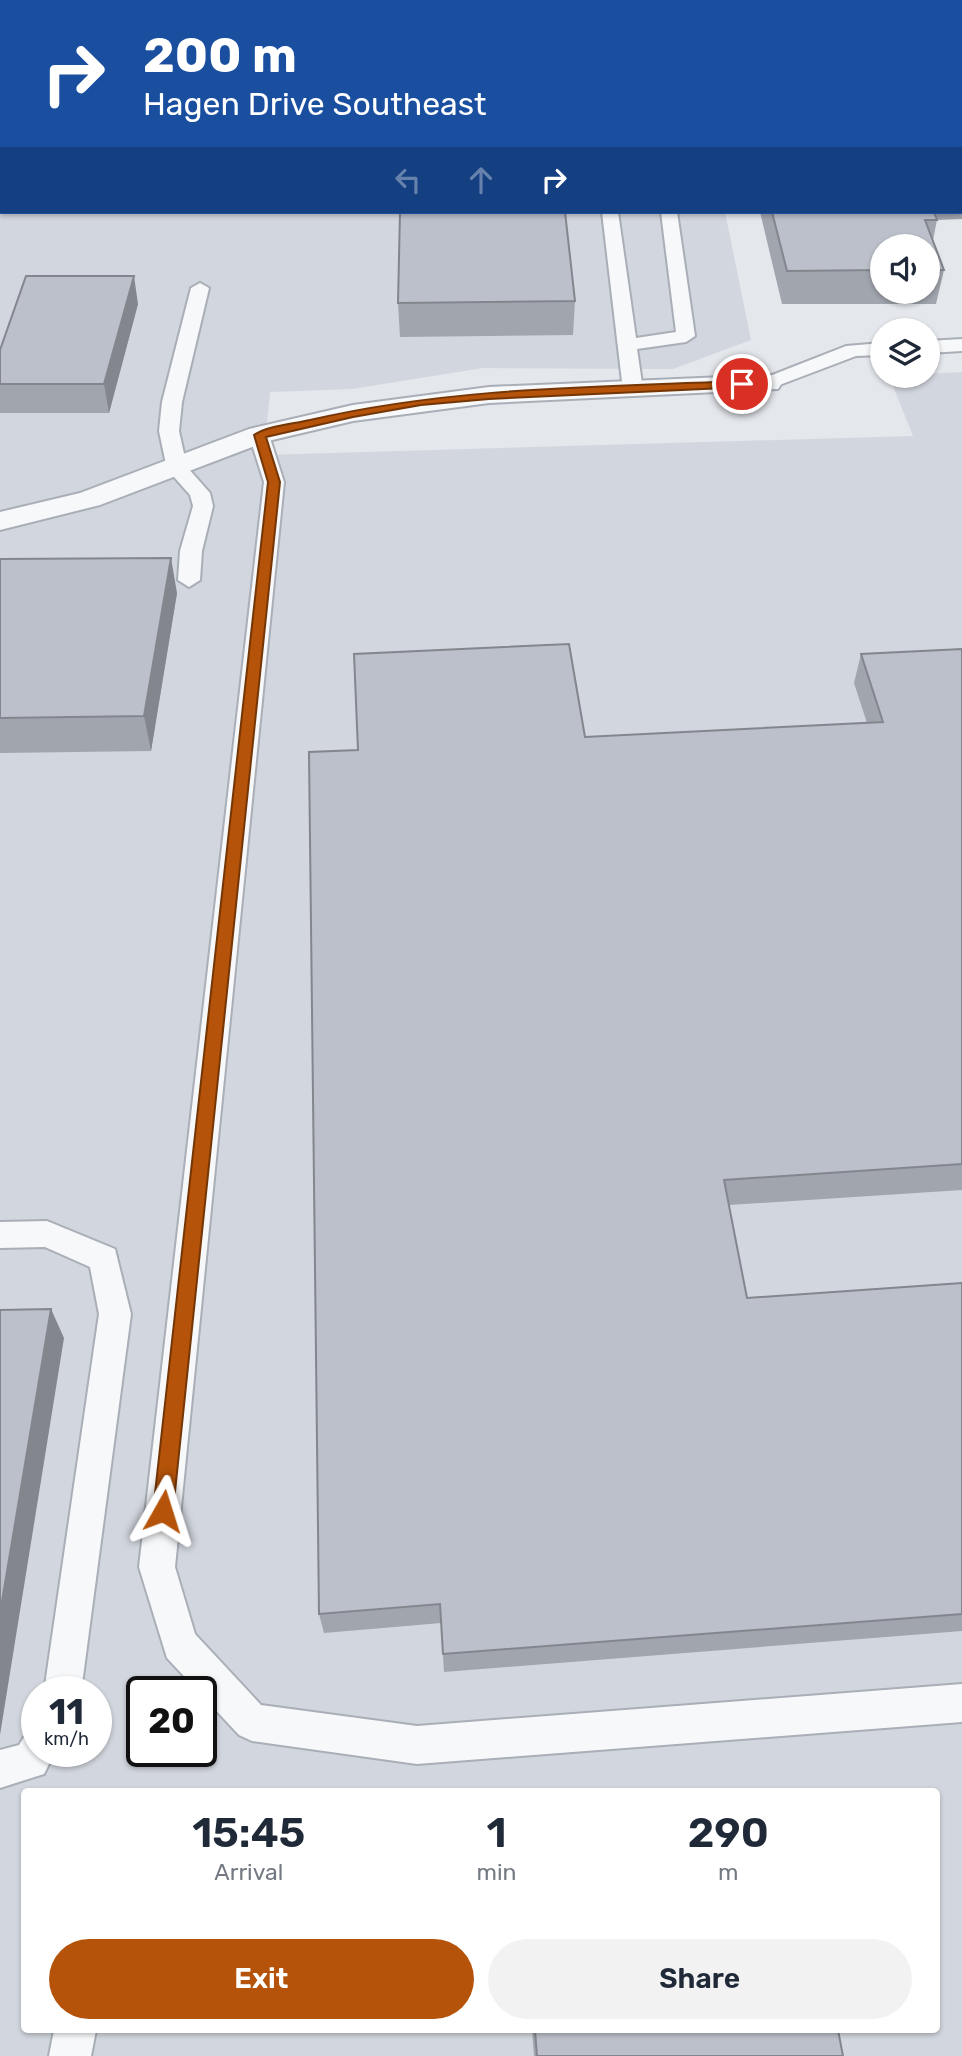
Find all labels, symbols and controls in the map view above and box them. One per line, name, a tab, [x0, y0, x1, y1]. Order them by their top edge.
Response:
text: 200 m	[143, 26, 297, 84]
icon: right	[28, 28, 119, 119]
text: Hagen Drive Southeast	[143, 85, 487, 123]
icon: left	[389, 161, 427, 199]
icon: ahead	[462, 161, 500, 199]
icon: right	[535, 161, 573, 199]
map controls	[870, 234, 940, 388]
button: sound	[870, 234, 940, 304]
button: layers	[870, 318, 940, 388]
pin	[712, 354, 772, 414]
icon: arrive	[723, 365, 761, 403]
position arrow	[126, 1474, 200, 1548]
speed limit sign: 20	[126, 1676, 217, 1767]
text: 11	[49, 1691, 84, 1733]
text: km/h	[44, 1728, 89, 1750]
text: 15:45	[192, 1808, 305, 1858]
text: 1	[486, 1808, 507, 1858]
text: 290	[688, 1808, 769, 1858]
text: Arrival	[214, 1858, 283, 1886]
text: min	[477, 1858, 516, 1886]
text: m	[718, 1858, 738, 1886]
button: Exit	[49, 1939, 474, 2019]
button: Share	[488, 1939, 912, 2019]

